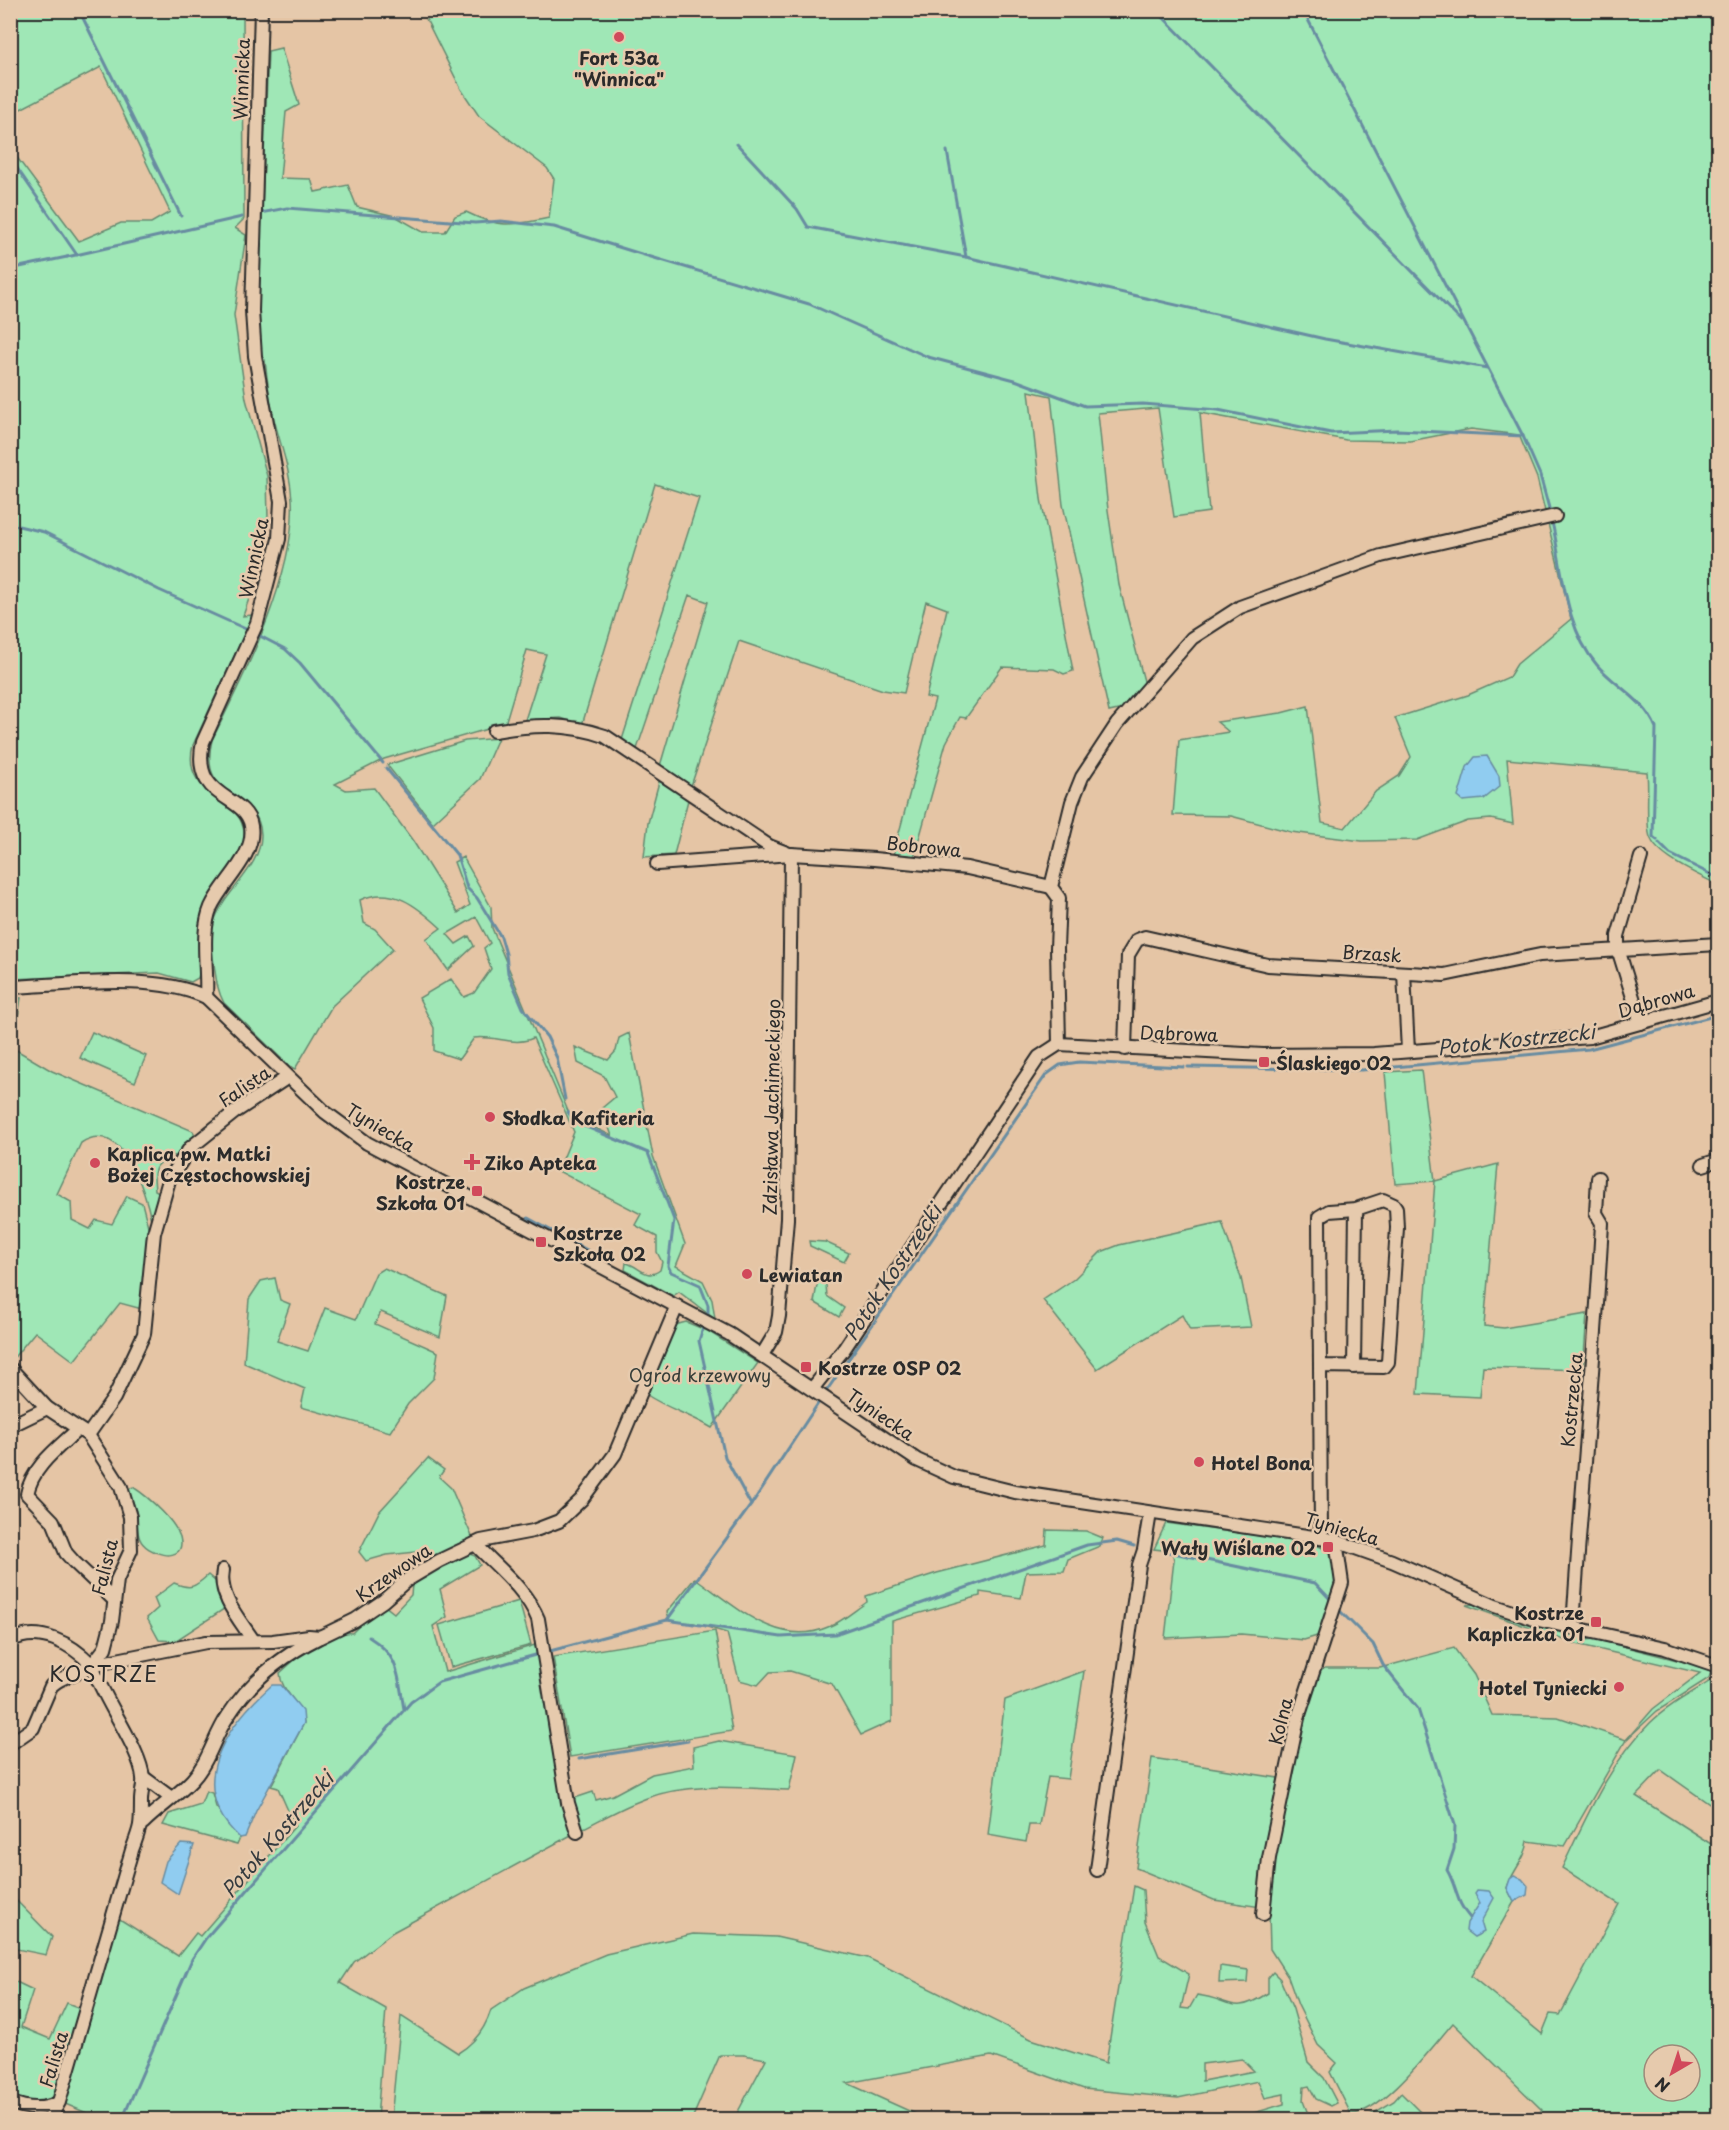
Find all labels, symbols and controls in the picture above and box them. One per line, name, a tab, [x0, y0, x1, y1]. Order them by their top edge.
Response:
marker: Fort 53a "Winnica"	[612, 30, 626, 44]
street label: Winnicka	[226, 37, 256, 120]
place label: Fort 53a "Winnica"	[574, 44, 664, 92]
street label: Winnicka	[231, 514, 275, 601]
street label: Bobrowa	[885, 829, 964, 863]
street label: Brzask	[1341, 937, 1403, 969]
street label: Dąbrowa	[1614, 976, 1698, 1024]
street label: Zdzisława Jachimeckiego	[756, 998, 786, 1216]
water label: Potok Kostrzecki	[1436, 1015, 1600, 1062]
street label: Dąbrowa	[1139, 1018, 1220, 1048]
place label: Ślaskiego 02	[1276, 1049, 1392, 1076]
marker: Ślaskiego 02	[1257, 1055, 1271, 1069]
street label: Falista	[213, 1058, 276, 1113]
street label: Tyniecka	[341, 1096, 421, 1159]
place label: Słodka Kafiteria	[502, 1104, 655, 1131]
marker: Słodka Kafiteria	[483, 1110, 497, 1124]
place label: Kaplica pw. Matki Bożej Częstochowskiej	[107, 1140, 310, 1188]
place label: Ziko Apteka	[484, 1149, 597, 1176]
marker: Ziko Apteka	[465, 1155, 479, 1169]
marker: Kaplica pw. Matki Bożej Częstochowskiej	[88, 1156, 102, 1170]
place label: Kostrze Szkoła 01	[376, 1168, 465, 1216]
marker: Kostrze Szkoła 01	[470, 1184, 484, 1198]
water label: Potok Kostrzecki	[835, 1195, 951, 1346]
place label: Kostrze Szkoła 02	[553, 1219, 646, 1267]
marker: Kostrze Szkoła 02	[534, 1235, 548, 1249]
place label: Lewiatan	[759, 1261, 843, 1288]
marker: Lewiatan	[740, 1267, 754, 1281]
street label: Kostrzecka	[1553, 1351, 1589, 1448]
place label: Kostrze OSP 02	[818, 1354, 962, 1381]
marker: Kostrze OSP 02	[799, 1360, 813, 1374]
park label: Ogród krzewowy	[629, 1361, 771, 1388]
street label: Tyniecka	[842, 1381, 921, 1447]
place label: Hotel Bona	[1211, 1449, 1312, 1476]
marker: Hotel Bona	[1192, 1455, 1206, 1469]
street label: Tyniecka	[1301, 1504, 1383, 1552]
place label: Wały Wiślane 02	[1161, 1534, 1316, 1561]
street label: Falista	[84, 1535, 124, 1598]
street label: Krzewowa	[350, 1536, 437, 1608]
marker: Wały Wiślane 02	[1321, 1540, 1335, 1554]
place label: Kostrze Kapliczka 01	[1467, 1599, 1584, 1647]
marker: Kostrze Kapliczka 01	[1589, 1615, 1603, 1629]
district label: KOSTRZE	[49, 1657, 159, 1689]
place label: Hotel Tyniecki	[1479, 1674, 1607, 1701]
marker: Hotel Tyniecki	[1612, 1680, 1626, 1694]
street label: Kolna	[1261, 1694, 1299, 1748]
water label: Potok Kostrzecki	[214, 1762, 342, 1904]
street label: Falista	[32, 2027, 75, 2091]
north arrow	[1642, 2043, 1702, 2103]
text: N	[1649, 2072, 1674, 2099]

